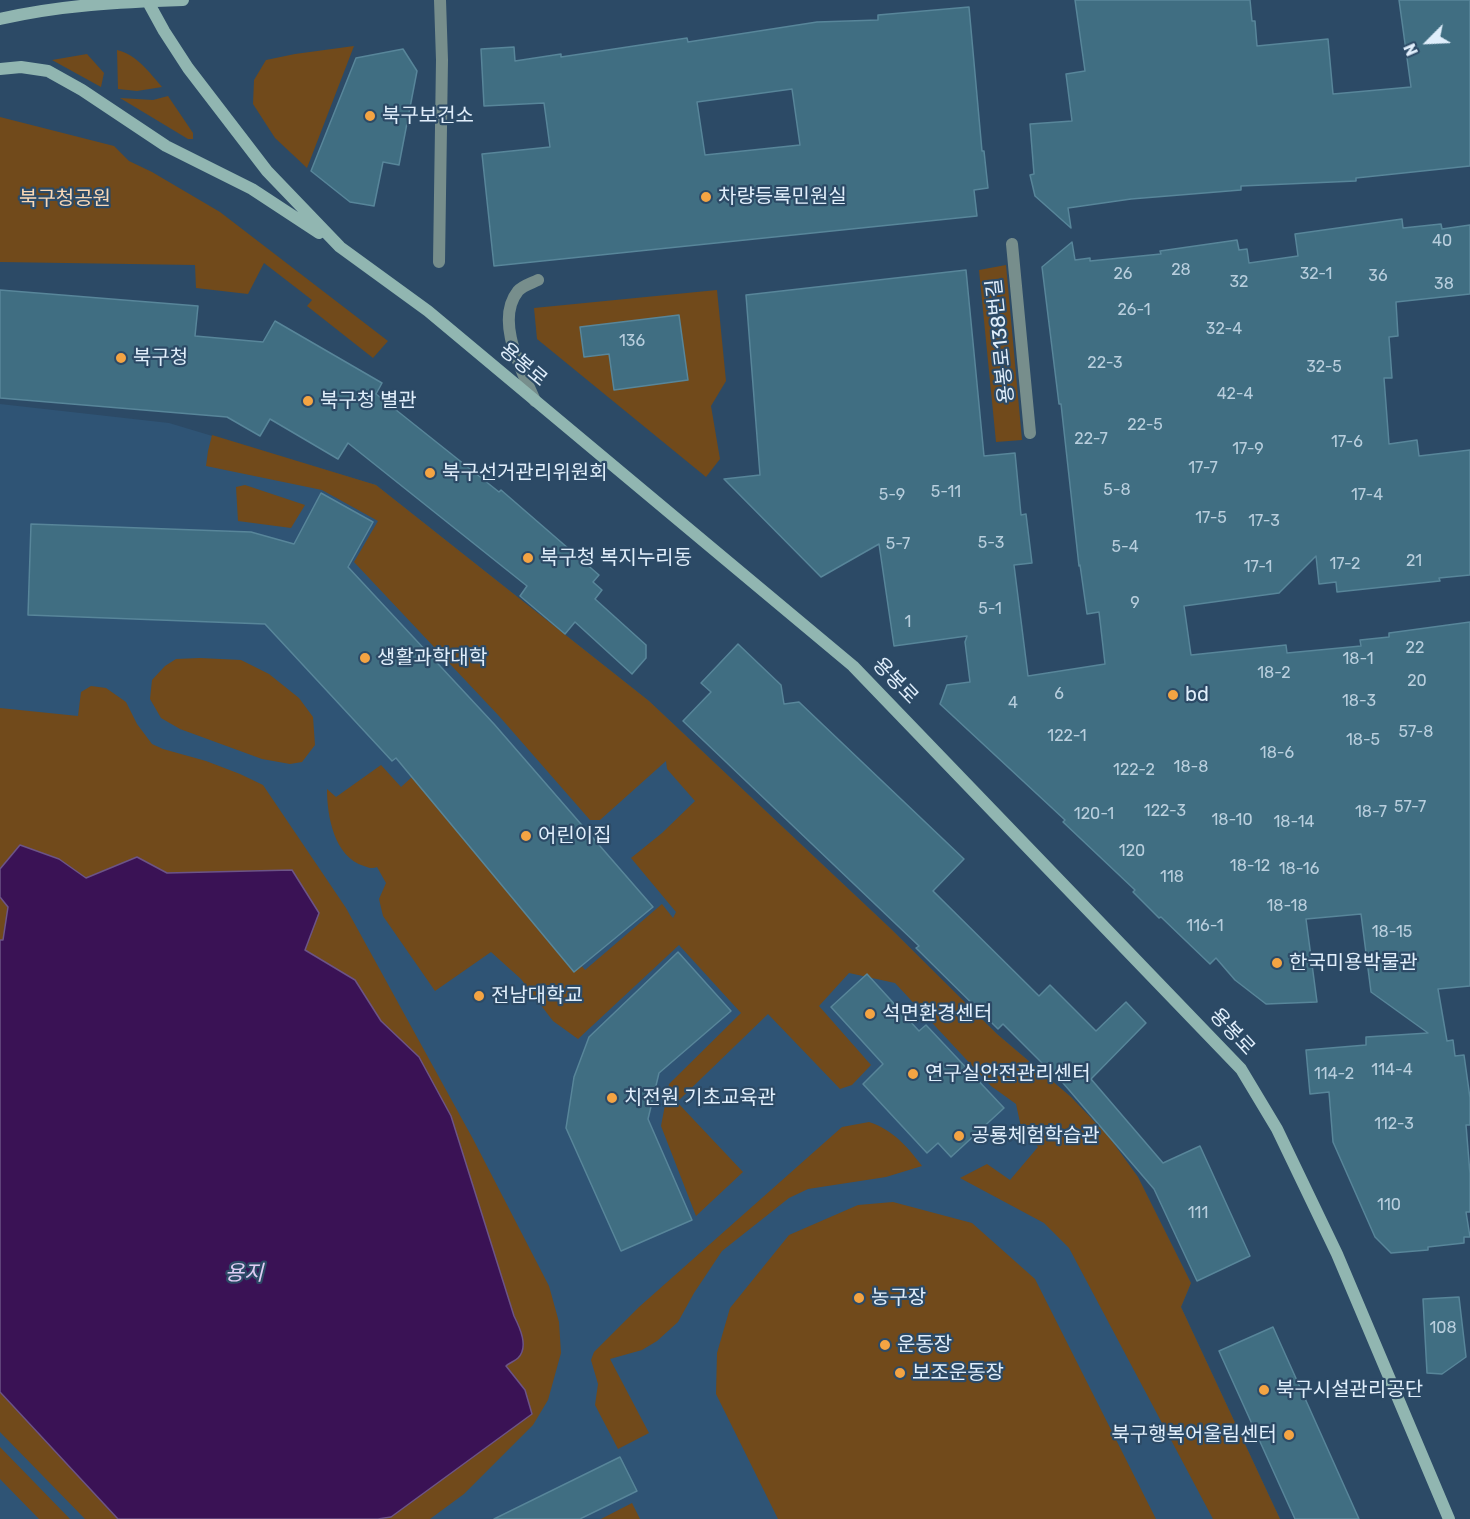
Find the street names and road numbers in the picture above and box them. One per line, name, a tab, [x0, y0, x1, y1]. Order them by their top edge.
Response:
street label: 용봉로138번길	[983, 277, 1019, 405]
street label: 용봉로	[494, 338, 552, 392]
street label: 용봉로	[867, 653, 923, 709]
street label: 용봉로	[1204, 1004, 1260, 1060]

